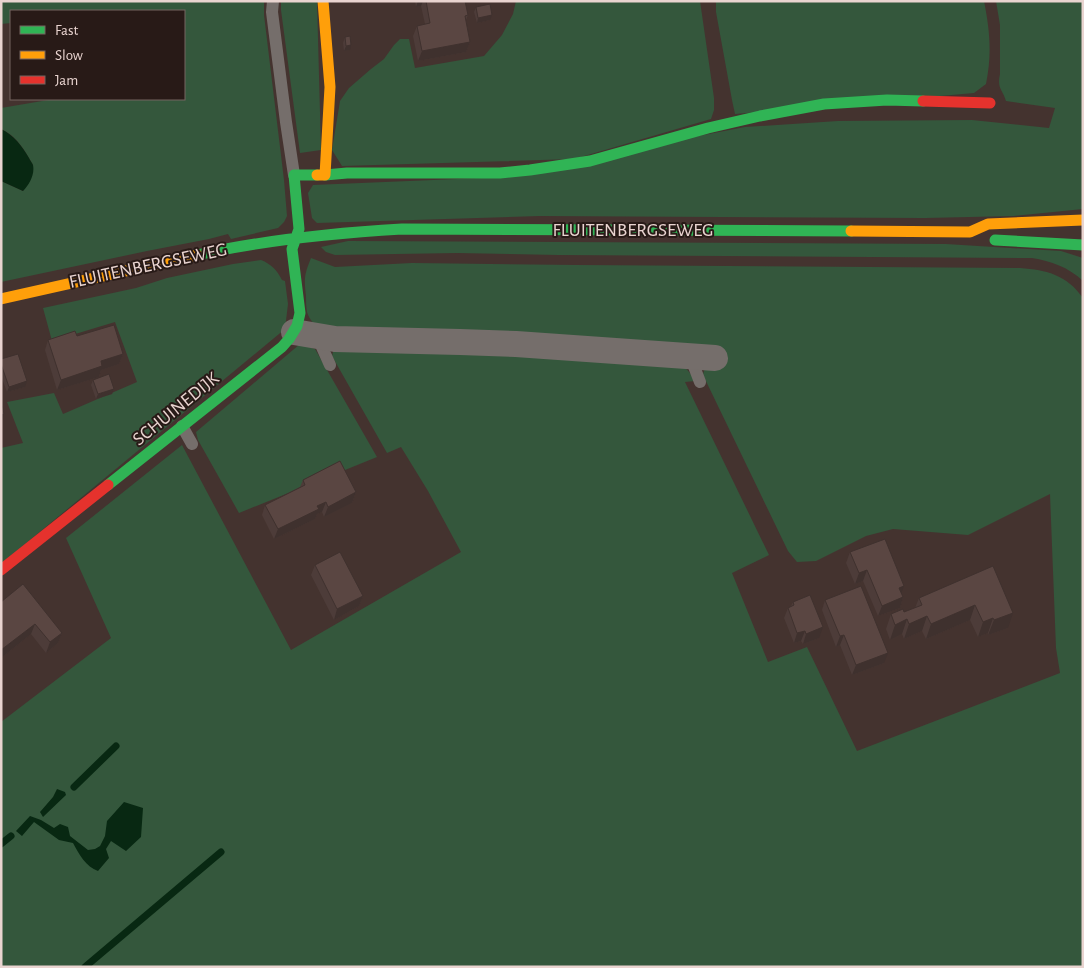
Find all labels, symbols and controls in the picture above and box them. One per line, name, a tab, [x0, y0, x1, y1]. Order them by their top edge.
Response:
legend	[10, 10, 185, 100]
text: Fast	[55, 23, 79, 38]
text: Slow	[55, 48, 83, 63]
text: Jam	[55, 73, 78, 88]
street label: FLUITENBERGSEWEG	[553, 221, 713, 240]
street label: FLUITENBERGSEWEG	[67, 240, 229, 292]
street label: SCHUINEDIJK	[129, 368, 223, 449]

